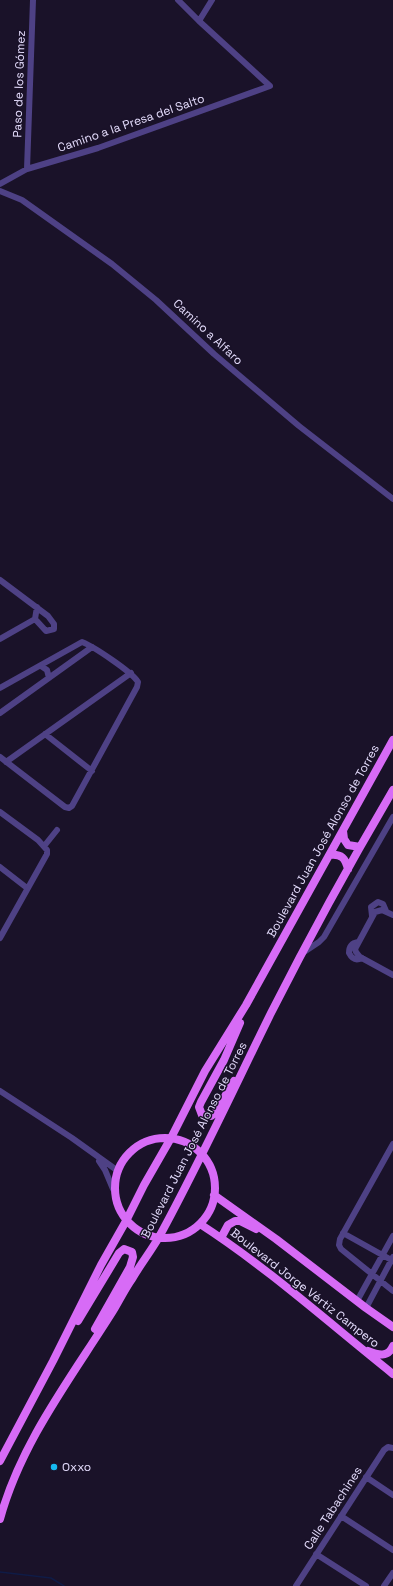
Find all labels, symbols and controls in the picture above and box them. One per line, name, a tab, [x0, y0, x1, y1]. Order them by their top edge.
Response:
street label: Paso de los Gómez	[9, 30, 29, 138]
street label: Camino a la Presa del Salto	[55, 90, 207, 156]
street label: Camino a Alfaro	[170, 296, 246, 368]
street label: Boulevard Juan José Alonso de Torres	[263, 742, 383, 940]
street label: Boulevard Juan José Alonso de Torres	[137, 1039, 251, 1241]
street label: Boulevard Jorge Vértiz Campero	[227, 1225, 383, 1351]
place label: Oxxo	[62, 1459, 91, 1475]
marker: Oxxo	[49, 1462, 59, 1472]
street label: Calle Tabachines	[300, 1463, 366, 1553]

